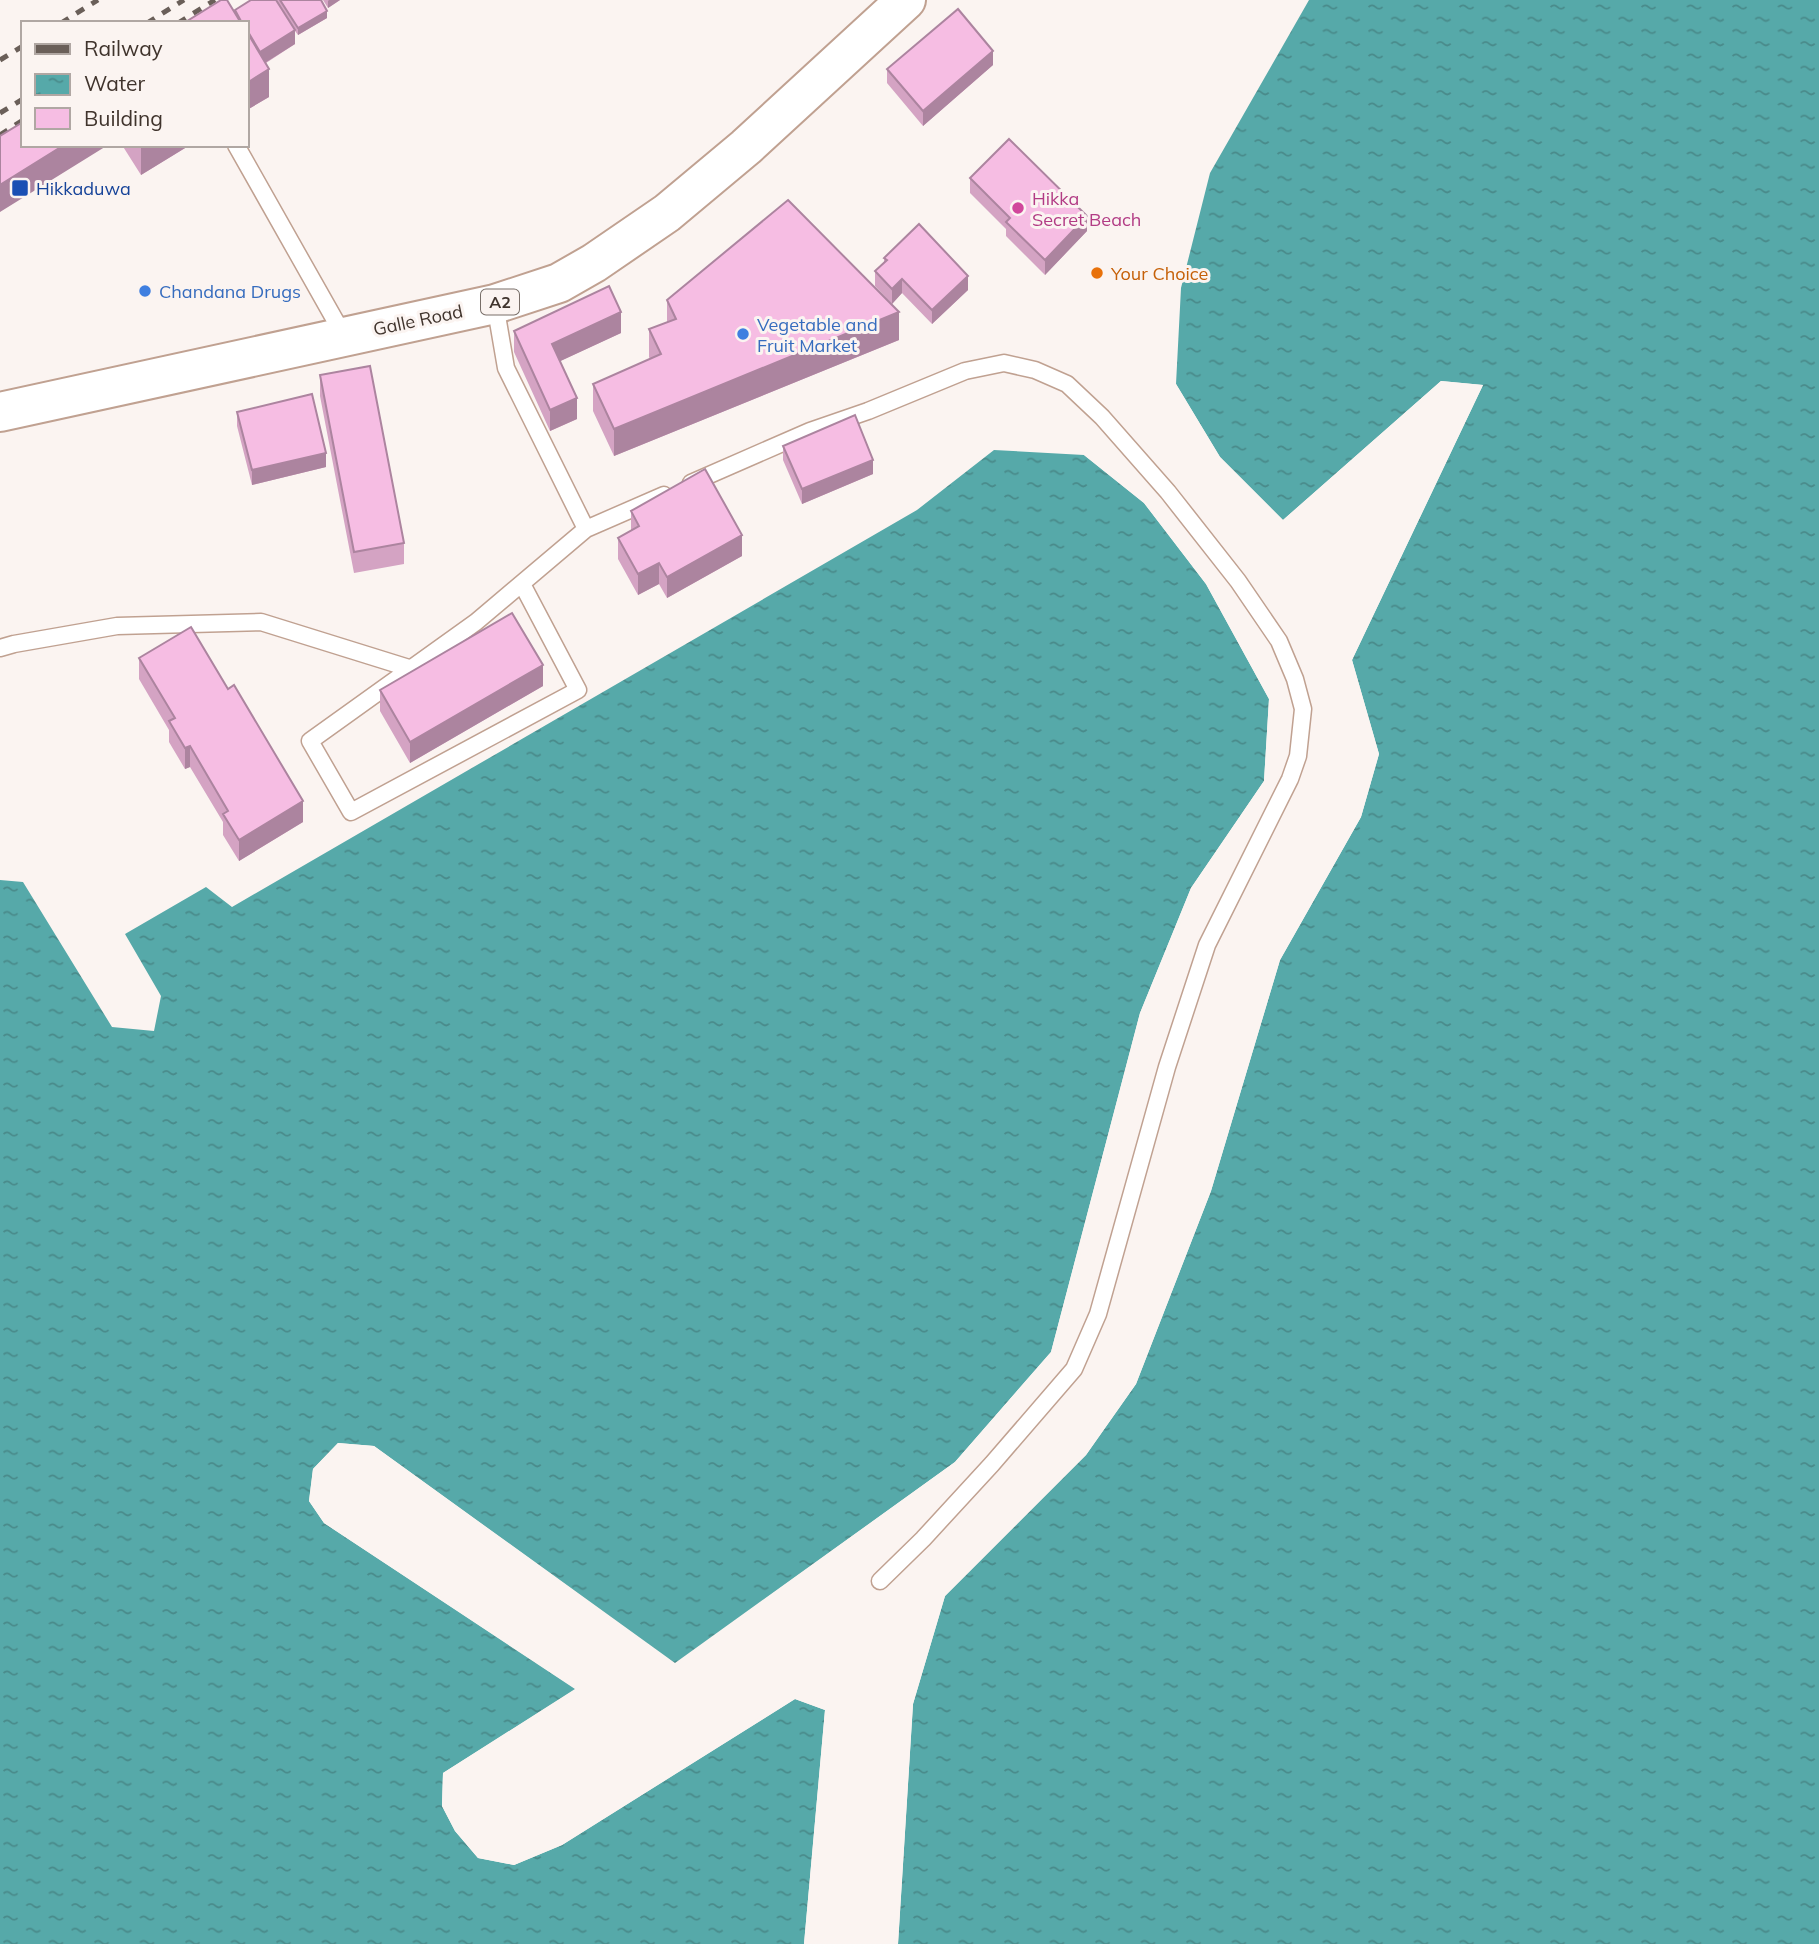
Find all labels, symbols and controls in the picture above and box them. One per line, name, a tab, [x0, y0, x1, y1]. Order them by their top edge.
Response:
legend	[21, 21, 248, 147]
text: Railway	[84, 35, 163, 61]
text: Water	[84, 70, 145, 96]
text: Building	[84, 105, 163, 131]
place label: Hikkaduwa	[36, 177, 131, 200]
marker: Hikkaduwa	[10, 178, 30, 198]
place label: Hikka Secret Beach	[1032, 187, 1141, 231]
marker: Hikka Secret Beach	[1010, 200, 1026, 216]
place label: Your Choice	[1110, 262, 1208, 285]
marker: Your Choice	[1089, 265, 1105, 281]
place label: Chandana Drugs	[159, 280, 301, 303]
marker: Chandana Drugs	[137, 283, 153, 299]
road number: A2	[481, 290, 519, 314]
street label: Galle Road	[371, 299, 465, 341]
place label: Vegetable and Fruit Market	[757, 313, 878, 357]
marker: Vegetable and Fruit Market	[735, 326, 751, 342]

